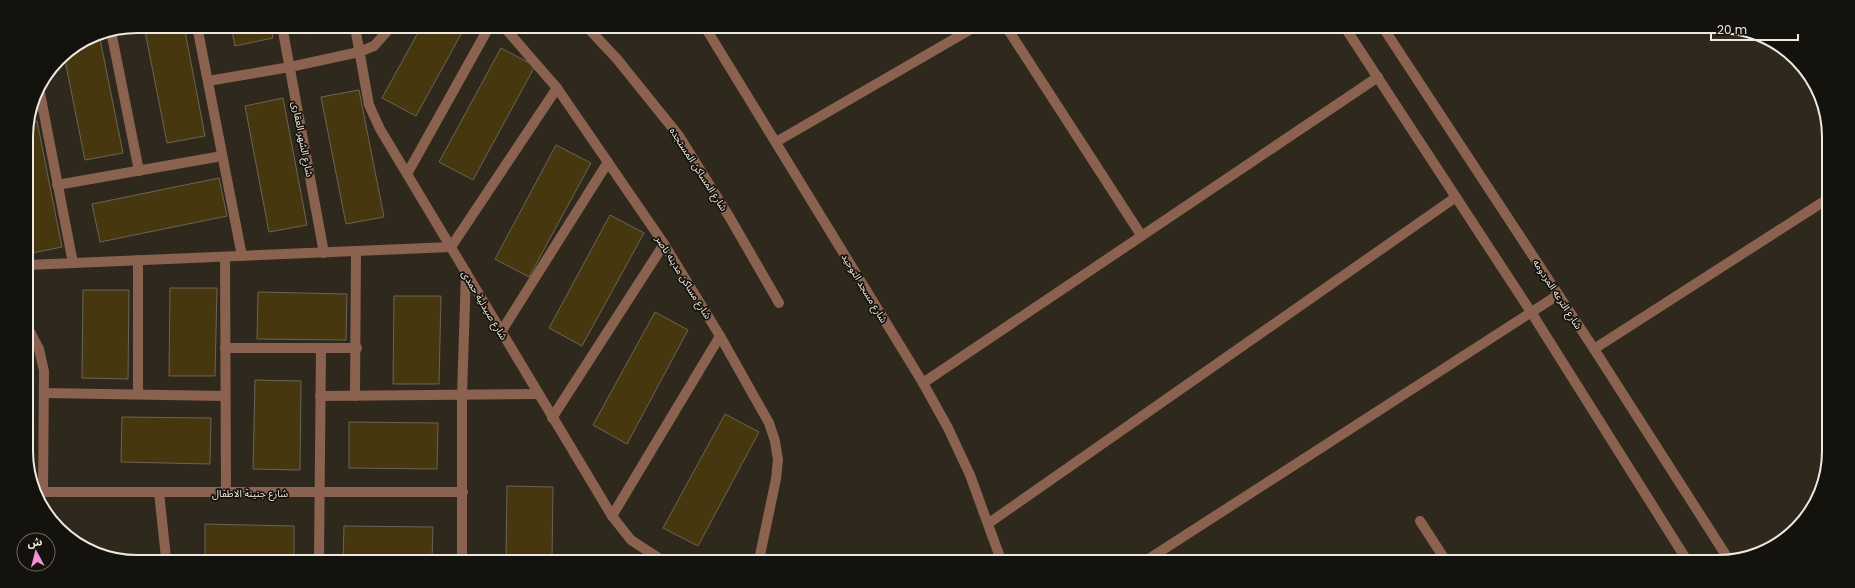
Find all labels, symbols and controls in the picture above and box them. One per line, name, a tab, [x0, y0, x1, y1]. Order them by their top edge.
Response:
scale bar	[1711, 16, 1798, 42]
text: 20 m	[1717, 21, 1747, 38]
street label: شارع الشهر العقارى	[288, 100, 317, 178]
street label: شارع المساكن المستجده	[666, 124, 731, 214]
street label: شارع مساكن مدينه ناصر	[651, 232, 715, 322]
street label: شارع مسجد التوحيد	[838, 251, 891, 326]
street label: شارع الترعه المردومه	[1529, 256, 1586, 332]
street label: شارع صيدلية حمدى	[458, 268, 511, 343]
street label: شارع جنينة الاطفال	[212, 486, 288, 501]
north arrow	[16, 532, 56, 572]
text: ش	[26, 533, 43, 551]

